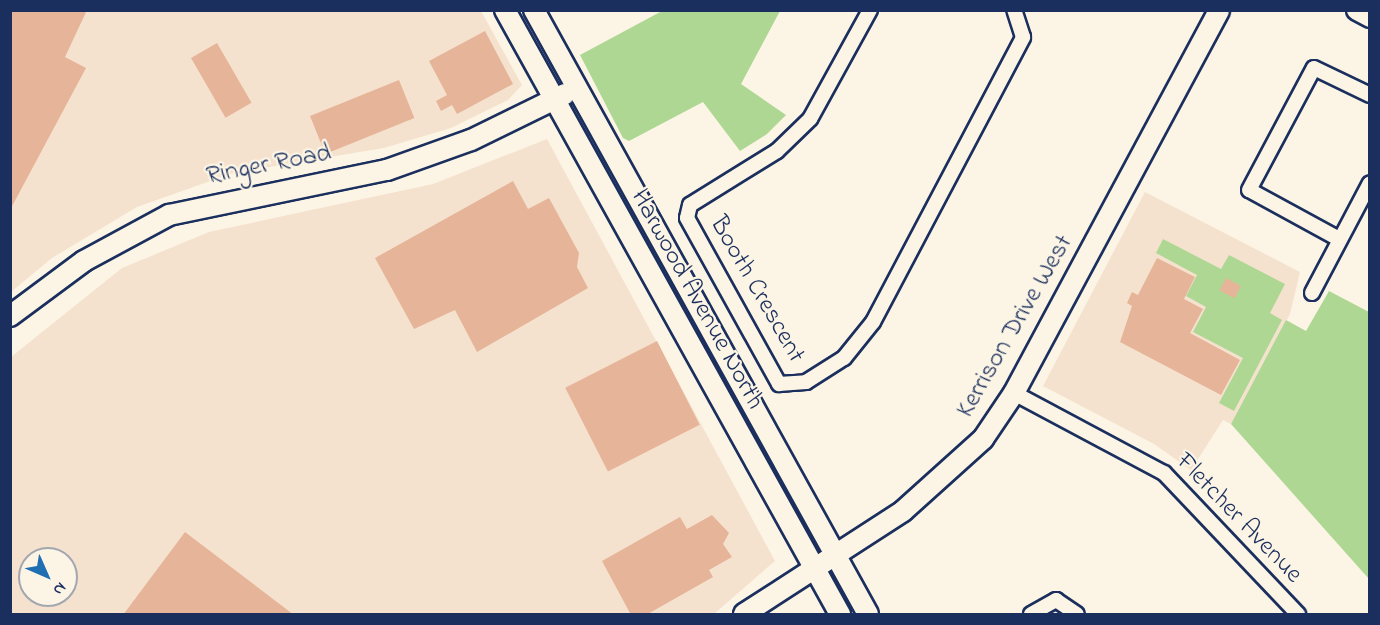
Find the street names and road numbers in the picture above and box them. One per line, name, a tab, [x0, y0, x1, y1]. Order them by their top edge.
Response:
street label: Ringer Road	[204, 139, 334, 193]
street label: Harwood Avenue North	[623, 185, 769, 415]
street label: Booth Crescent	[701, 211, 811, 369]
street label: Kerrison Drive West	[951, 230, 1081, 424]
street label: Fletcher Avenue	[1168, 447, 1308, 591]

